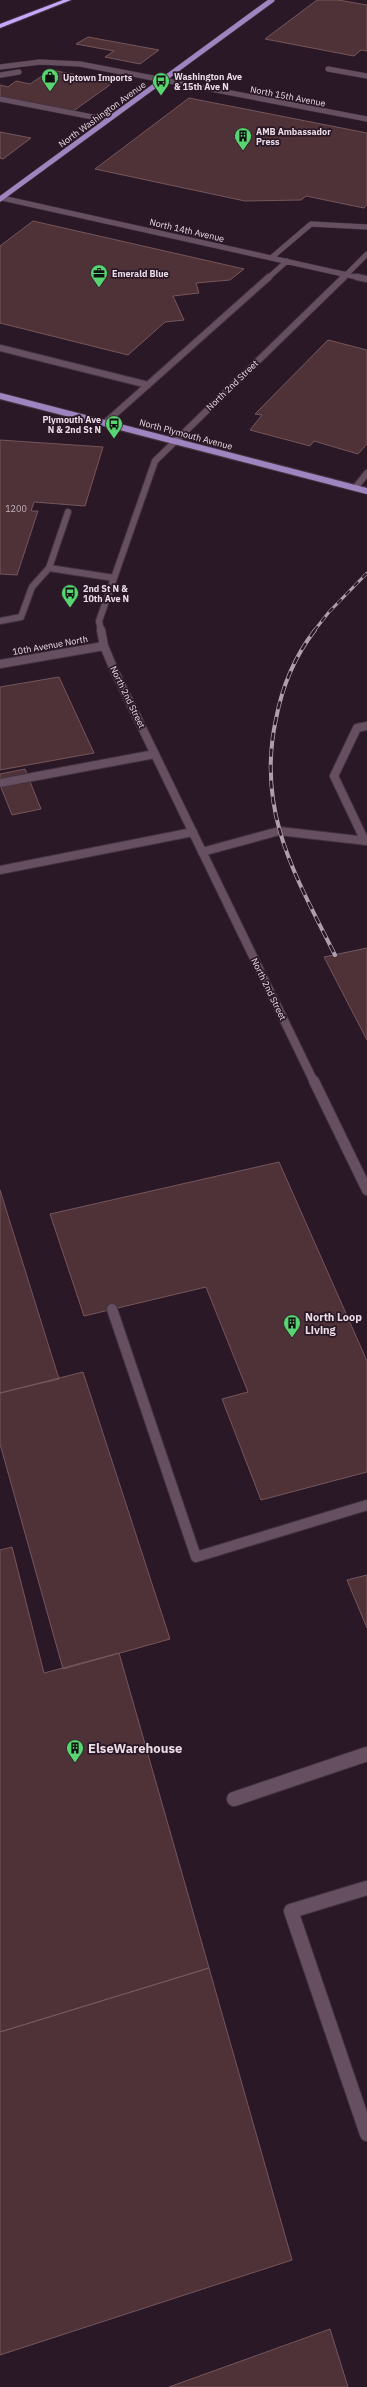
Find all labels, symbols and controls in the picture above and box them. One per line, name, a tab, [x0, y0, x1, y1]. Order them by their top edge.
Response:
shop icon: Uptown Imports	[40, 67, 60, 92]
bus stop icon: Washington Ave & 15th Ave N	[151, 71, 171, 96]
place label: Washington Ave & 15th Ave N	[174, 71, 242, 92]
place label: Uptown Imports	[63, 72, 133, 83]
street label: North Washington Avenue	[56, 79, 148, 149]
street label: North 15th Avenue	[249, 83, 327, 109]
building icon: AMB Ambassador Press	[233, 126, 253, 151]
place label: AMB Ambassador Press	[256, 126, 331, 147]
street label: North 14th Avenue	[149, 216, 226, 244]
office icon: Emerald Blue	[89, 263, 109, 288]
place label: Emerald Blue	[112, 268, 169, 279]
street label: North 2nd Street	[204, 358, 260, 412]
place label: Plymouth Ave N & 2nd St N	[42, 414, 101, 435]
bus stop icon: Plymouth Ave N & 2nd St N	[104, 414, 124, 439]
street label: North Plymouth Avenue	[138, 416, 234, 452]
house number: 1200	[5, 503, 27, 514]
bus stop icon: 2nd St N & 10th Ave N	[60, 583, 80, 608]
place label: 2nd St N & 10th Ave N	[83, 583, 129, 604]
street label: 10th Avenue North	[11, 633, 89, 657]
street label: North 2nd Street	[108, 664, 148, 730]
street label: North 2nd Street	[249, 956, 289, 1022]
place label: North Loop Living	[305, 1310, 362, 1337]
building icon: North Loop Living	[282, 1313, 302, 1338]
building icon: ElseWarehouse	[65, 1738, 85, 1763]
place label: ElseWarehouse	[88, 1740, 182, 1757]

